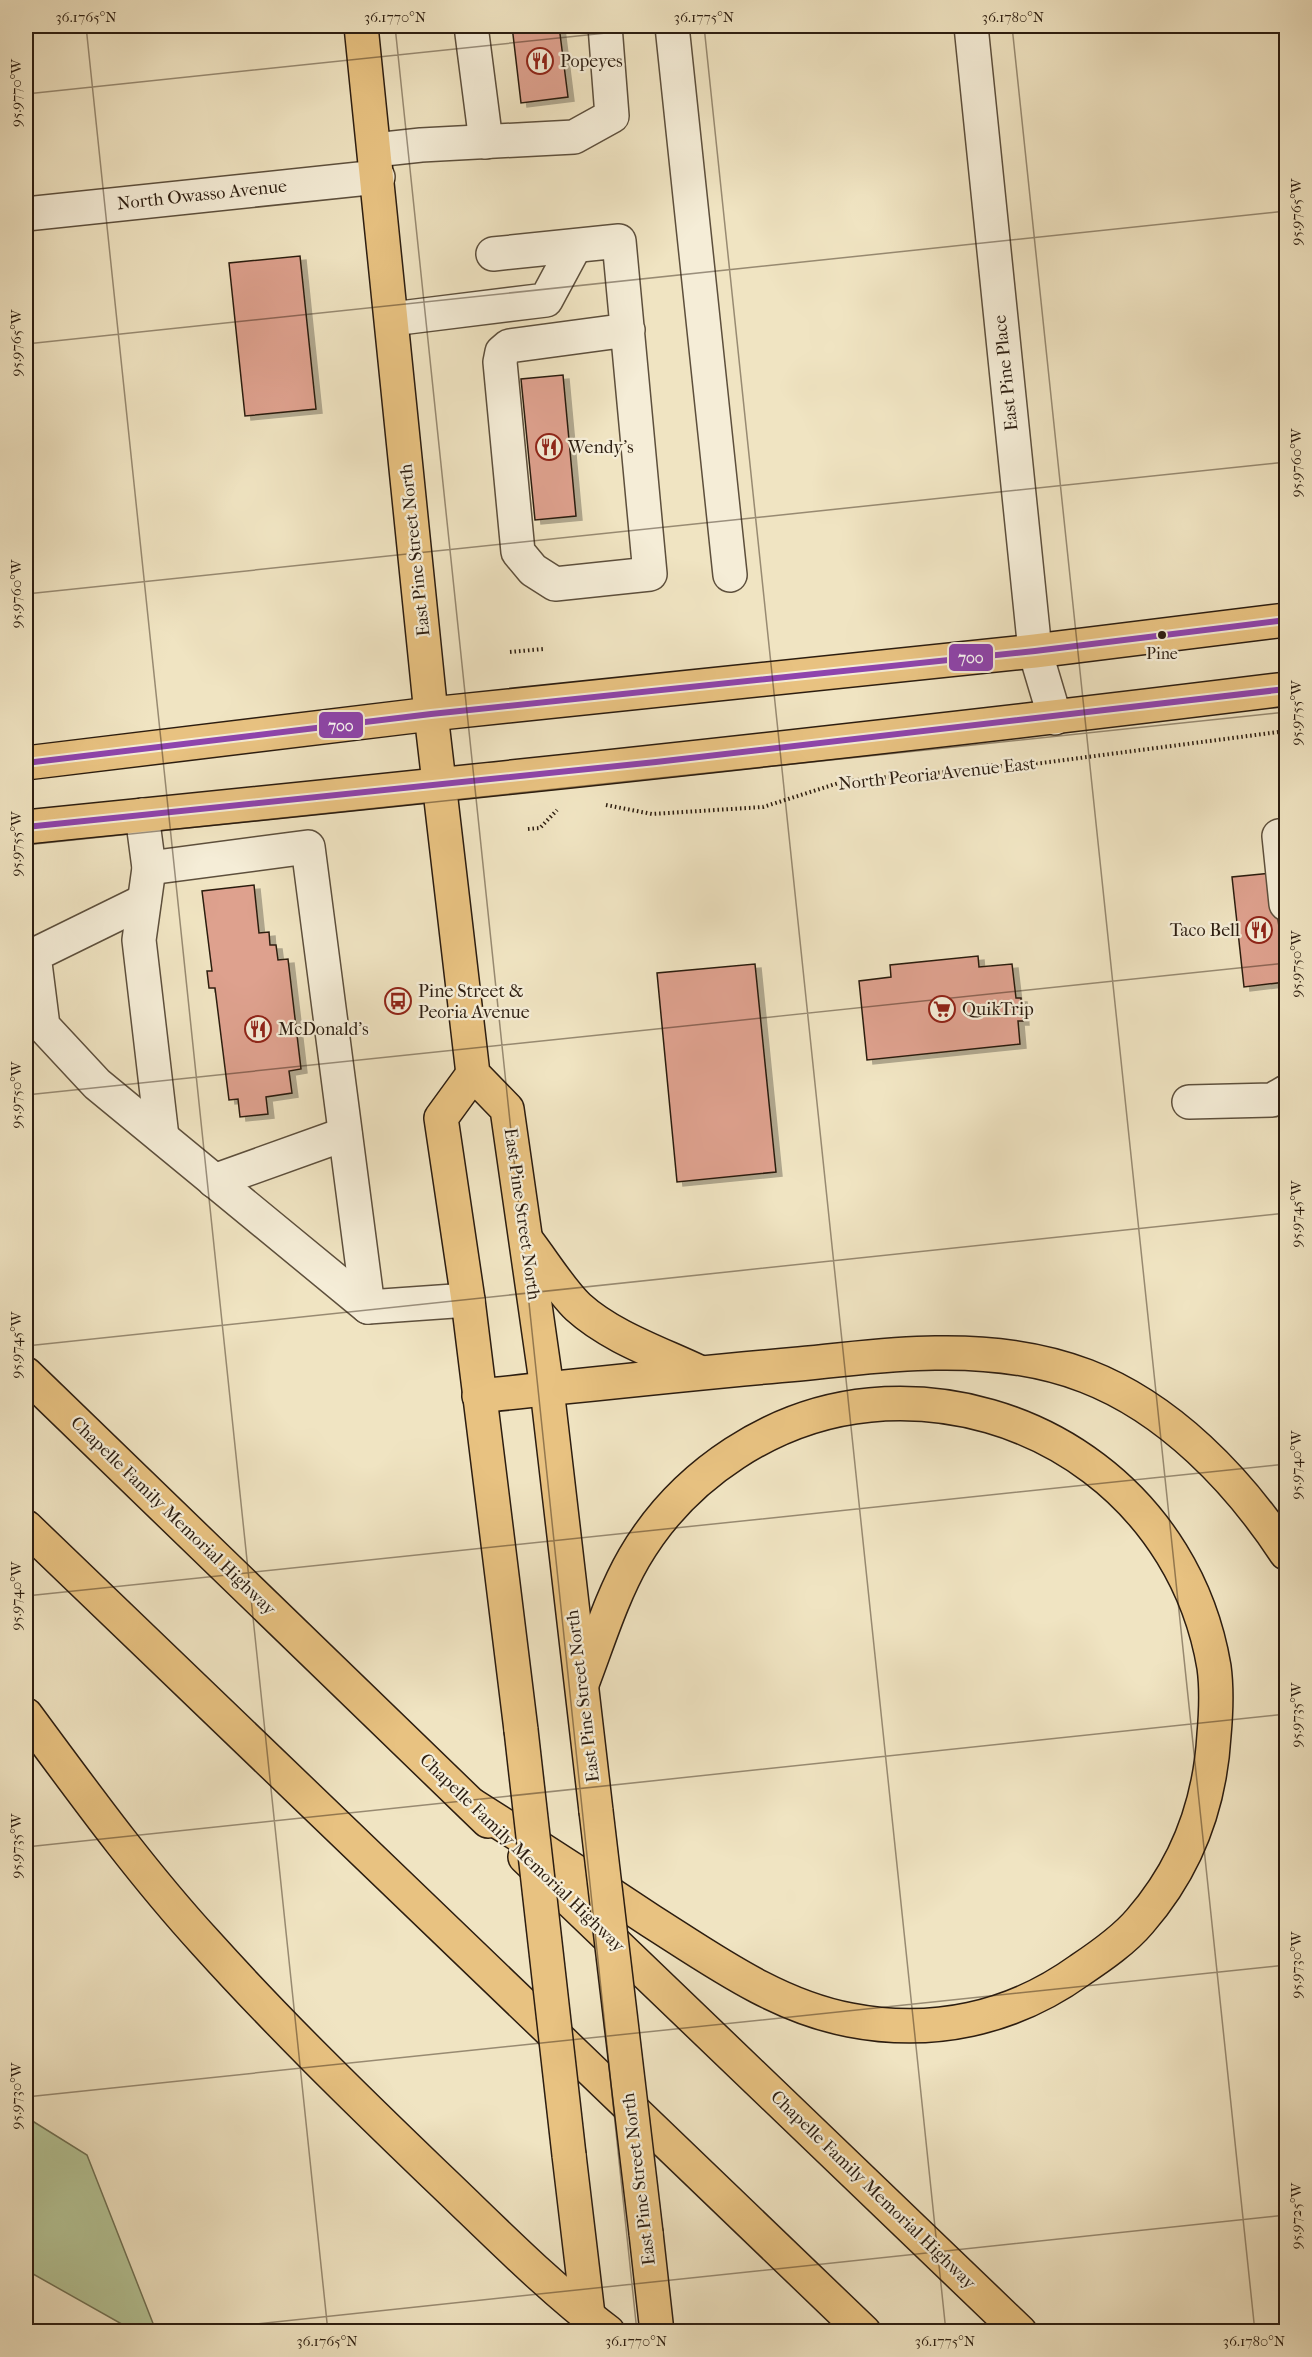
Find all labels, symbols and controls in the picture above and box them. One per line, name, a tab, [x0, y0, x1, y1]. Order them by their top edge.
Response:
text: 36.1765°N	[55, 8, 117, 26]
text: 36.1770°N	[364, 8, 427, 26]
text: 36.1775°N	[674, 8, 735, 26]
text: 36.1780°N	[982, 8, 1045, 26]
restaurant icon: Popeyes	[525, 46, 555, 76]
place label: Popeyes	[560, 51, 623, 72]
text: 95.9770°W	[7, 58, 25, 127]
street label: North Owasso Avenue	[116, 176, 288, 214]
text: 95.9765°W	[1287, 177, 1305, 245]
text: 95.9765°W	[7, 308, 25, 376]
street label: East Pine Place	[989, 314, 1023, 432]
text: 95.9760°W	[1287, 427, 1305, 497]
restaurant icon: Wendy's	[534, 432, 564, 462]
place label: Wendy's	[567, 437, 634, 458]
street label: East Pine Street North	[395, 463, 435, 637]
text: 95.9760°W	[7, 558, 25, 628]
marker: Pine	[1156, 629, 1168, 641]
line badge: 700	[948, 643, 994, 672]
place label: Pine	[1146, 644, 1178, 663]
text: 700	[957, 648, 984, 667]
text: 95.9755°W	[1287, 679, 1305, 746]
line badge: 700	[318, 711, 364, 739]
text: 700	[327, 716, 354, 735]
street label: North Peoria Avenue East	[837, 753, 1037, 795]
text: 95.9755°W	[7, 810, 25, 877]
restaurant icon: Taco Bell	[1244, 915, 1274, 945]
place label: Taco Bell	[1170, 920, 1240, 941]
text: 95.9750°W	[1287, 929, 1305, 998]
place label: Pine Street & Peoria Avenue	[418, 981, 530, 1023]
bus stop icon: Pine Street & Peoria Avenue	[383, 986, 413, 1016]
supermarket icon: QuikTrip	[927, 994, 957, 1024]
place label: QuikTrip	[962, 999, 1034, 1020]
restaurant icon: McDonald's	[243, 1014, 273, 1044]
place label: McDonald's	[278, 1019, 369, 1040]
text: 95.9750°W	[7, 1060, 25, 1129]
street label: East Pine Street North	[500, 1127, 544, 1301]
text: 95.9745°W	[1287, 1179, 1305, 1247]
text: 95.9745°W	[7, 1310, 25, 1378]
street label: Chapelle Family Memorial Highway	[66, 1412, 281, 1621]
text: 95.9740°W	[1287, 1429, 1305, 1500]
text: 95.9740°W	[7, 1560, 25, 1631]
street label: East Pine Street North	[562, 1609, 604, 1783]
text: 95.9735°W	[1287, 1681, 1305, 1747]
street label: Chapelle Family Memorial Highway	[415, 1749, 630, 1958]
text: 95.9735°W	[7, 1812, 25, 1878]
text: 95.9730°W	[1287, 1930, 1305, 1998]
text: 95.9730°W	[7, 2061, 25, 2129]
street label: Chapelle Family Memorial Highway	[766, 2086, 981, 2295]
street label: East Pine Street North	[618, 2092, 660, 2266]
text: 95.9725°W	[1287, 2181, 1305, 2249]
text: 36.1765°N	[296, 2332, 358, 2350]
text: 36.1770°N	[605, 2332, 668, 2350]
text: 36.1775°N	[915, 2332, 976, 2350]
text: 36.1780°N	[1223, 2332, 1286, 2350]

